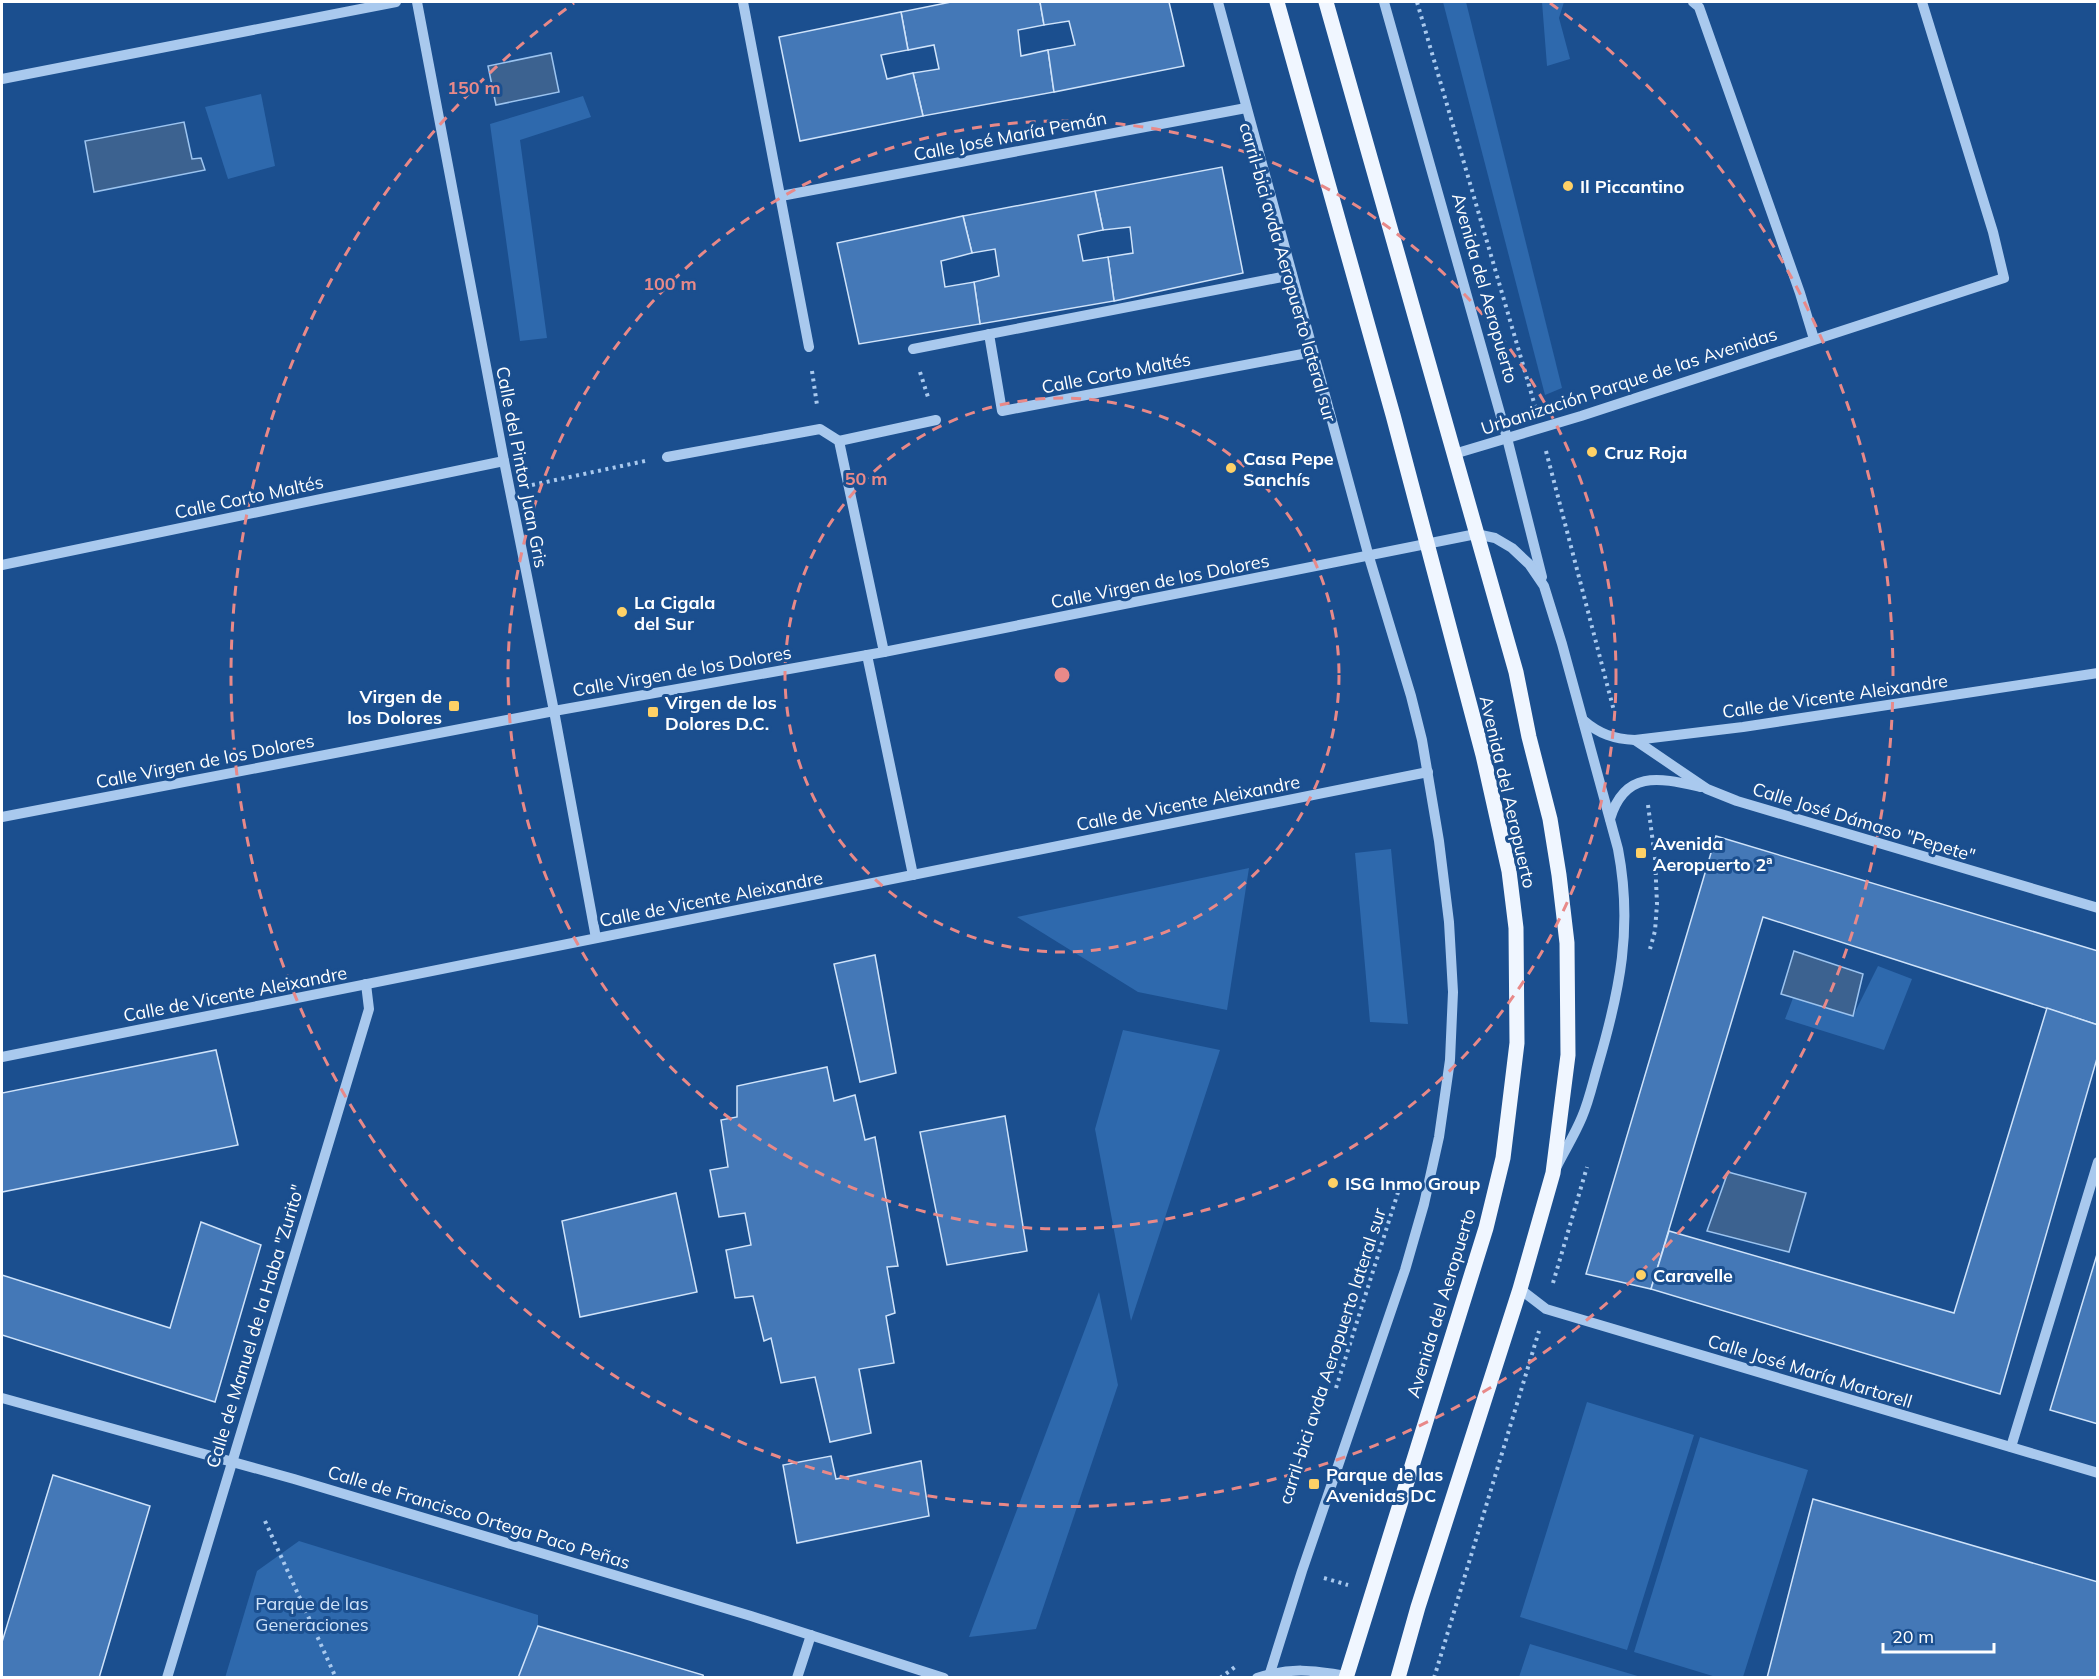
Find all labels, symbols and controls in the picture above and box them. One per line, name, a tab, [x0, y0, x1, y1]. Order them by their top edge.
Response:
text: 150 m	[447, 76, 501, 99]
street label: Calle José María Pemán	[911, 106, 1109, 166]
street label: carril-bici avda Aeropuerto lateral sur	[1234, 120, 1342, 425]
place label: Il Piccantino	[1580, 175, 1684, 198]
marker: Il Piccantino	[1561, 179, 1575, 193]
street label: Avenida del Aeropuerto	[1447, 190, 1523, 386]
text: 100 m	[643, 272, 697, 295]
street label: Urbanización Parque de las Avenidas	[1478, 322, 1780, 440]
street label: Calle Corto Maltés	[1039, 347, 1193, 399]
street label: Calle del Pintor Juan Gris	[491, 364, 553, 570]
place label: Cruz Roja	[1604, 441, 1687, 464]
marker: Cruz Roja	[1585, 445, 1599, 459]
place label: Casa Pepe Sanchís	[1243, 447, 1334, 491]
marker: Casa Pepe Sanchís	[1224, 461, 1238, 475]
text: 50 m	[845, 467, 887, 490]
street label: Calle Corto Maltés	[173, 470, 326, 524]
street label: Calle Virgen de los Dolores	[1049, 549, 1271, 613]
place label: La Cigala del Sur	[634, 591, 715, 635]
marker: La Cigala del Sur	[615, 605, 629, 619]
street label: Calle Virgen de los Dolores	[571, 640, 793, 702]
centre of rings	[1052, 665, 1072, 685]
street label: Calle de Vicente Aleixandre	[1721, 669, 1949, 723]
place label: Virgen de los Dolores	[347, 685, 442, 729]
place label: Virgen de los Dolores D.C.	[664, 691, 777, 735]
street label: Avenida del Aeropuerto	[1475, 694, 1541, 890]
marker: Virgen de los Dolores	[447, 699, 461, 713]
marker: Virgen de los Dolores D.C.	[646, 705, 660, 719]
street label: Calle Virgen de los Dolores	[94, 729, 316, 793]
street label: Calle de Vicente Aleixandre	[1074, 770, 1302, 836]
street label: Calle José Dámaso "Pepete"	[1750, 777, 1978, 867]
place label: Avenida Aeropuerto 2ª	[1653, 832, 1772, 876]
marker: Avenida Aeropuerto 2ª	[1634, 846, 1648, 860]
street label: Calle de Vicente Aleixandre	[597, 866, 825, 932]
street label: Calle de Vicente Aleixandre	[121, 961, 349, 1027]
place label: ISG Inmo Group	[1345, 1172, 1481, 1195]
marker: ISG Inmo Group	[1326, 1176, 1340, 1190]
street label: Calle de Manuel de la Haba "Zurito"	[201, 1181, 309, 1471]
street label: carril-bici avda Aeropuerto lateral sur	[1273, 1204, 1391, 1507]
street label: Avenida del Aeropuerto	[1401, 1206, 1481, 1400]
place label: Caravelle	[1653, 1264, 1733, 1287]
marker: Caravelle	[1634, 1268, 1648, 1282]
street label: Calle José María Martorell	[1705, 1329, 1915, 1413]
street label: Calle de Francisco Ortega Paco Peñas	[325, 1460, 633, 1574]
place label: Parque de las Avenidas DC	[1326, 1463, 1443, 1507]
marker: Parque de las Avenidas DC	[1307, 1477, 1321, 1491]
park label: Parque de las Generaciones	[255, 1592, 369, 1636]
scale bar	[1883, 1616, 1994, 1654]
text: 20 m	[1892, 1625, 1934, 1648]

